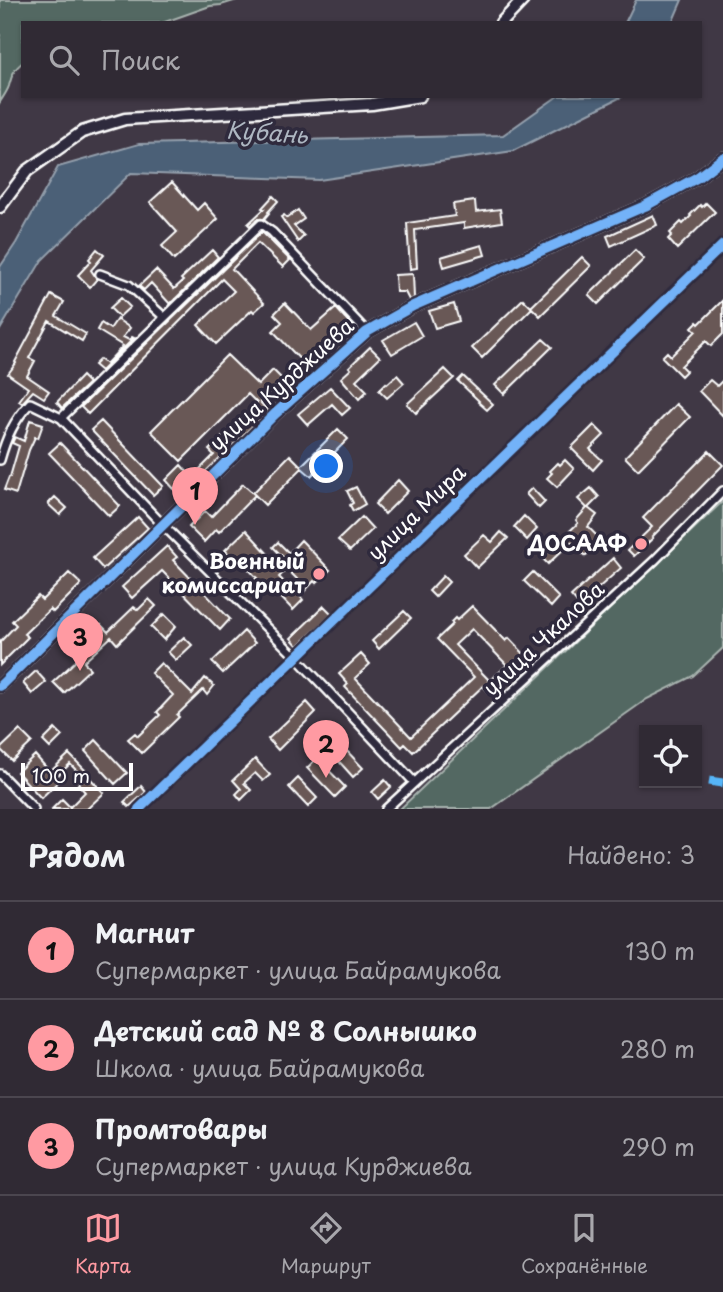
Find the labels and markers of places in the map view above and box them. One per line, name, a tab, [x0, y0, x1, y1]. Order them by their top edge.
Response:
pin: 1	[172, 467, 218, 525]
place label: ДОСААФ	[527, 526, 627, 558]
marker: ДОСААФ	[633, 536, 649, 552]
place label: Военный комиссариат	[161, 544, 305, 600]
marker: Военный комиссариат	[311, 566, 327, 582]
pin: 3	[57, 613, 103, 671]
pin: 2	[303, 720, 349, 778]

